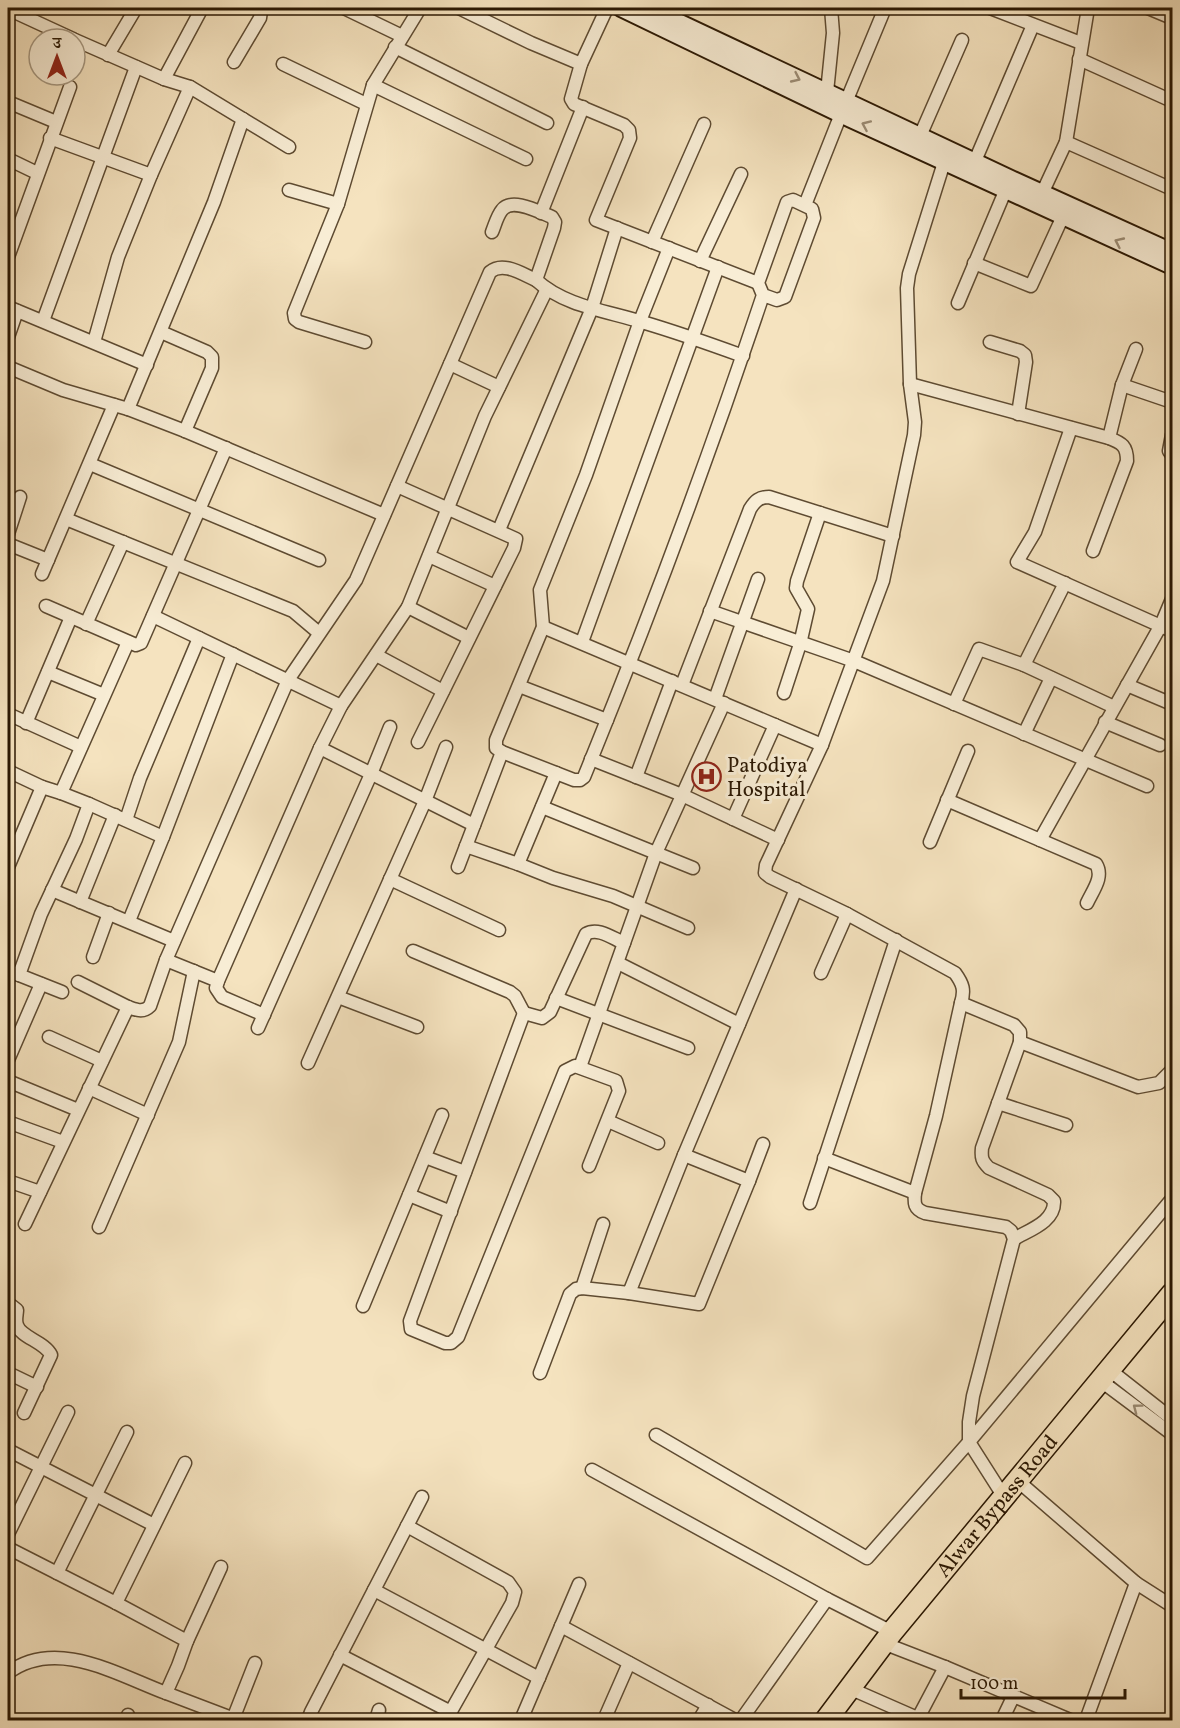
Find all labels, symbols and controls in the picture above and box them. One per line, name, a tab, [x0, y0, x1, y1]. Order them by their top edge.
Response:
north arrow	[27, 27, 87, 87]
text: उ	[52, 33, 63, 55]
one-way arrow	[790, 70, 801, 82]
one-way arrow	[861, 121, 872, 133]
one-way arrow	[1115, 237, 1126, 249]
place label: Patodiya Hospital	[727, 752, 808, 805]
hospital icon: Patodiya Hospital	[690, 761, 722, 793]
one-way arrow	[1133, 1404, 1144, 1415]
street label: Alwar Bypass Road	[930, 1429, 1066, 1584]
scale bar	[961, 1662, 1124, 1700]
text: 100 m	[970, 1672, 1019, 1697]

